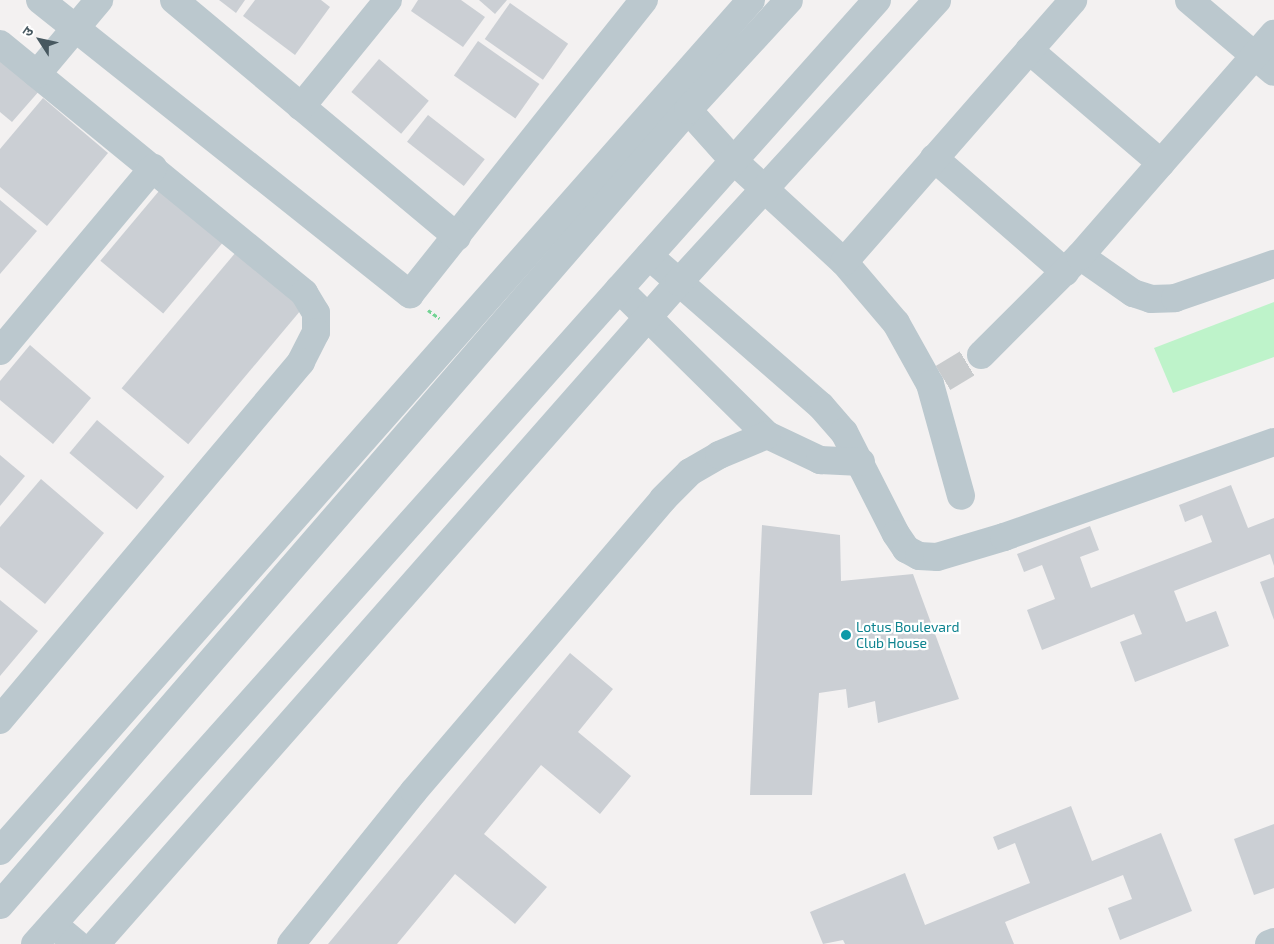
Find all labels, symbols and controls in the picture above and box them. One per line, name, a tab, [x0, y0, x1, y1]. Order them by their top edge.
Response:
north arrow	[15, 15, 65, 65]
text: उ	[18, 23, 37, 39]
place label: Lotus Boulevard Club House	[856, 619, 959, 652]
marker: Lotus Boulevard Club House	[840, 629, 852, 641]

